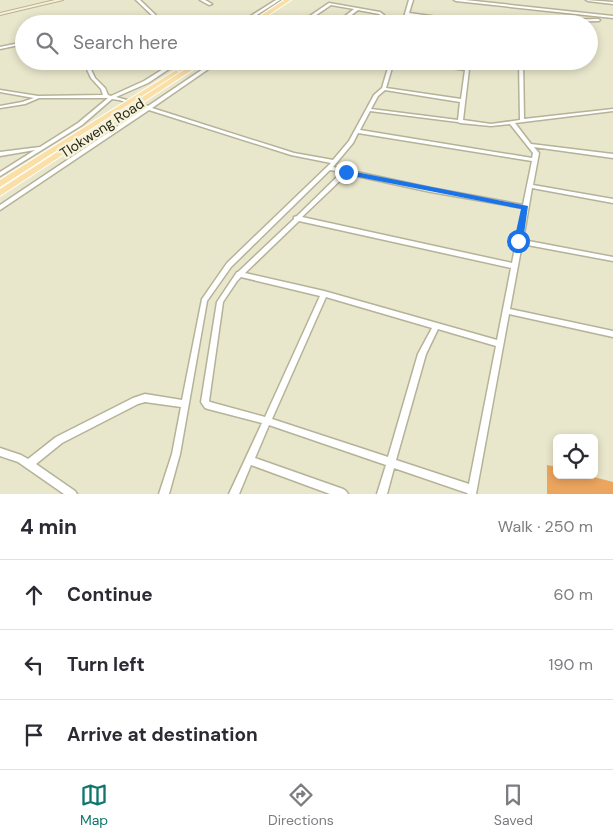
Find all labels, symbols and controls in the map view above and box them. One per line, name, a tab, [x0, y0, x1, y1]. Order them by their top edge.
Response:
search box	[15, 15, 598, 70]
icon: search	[33, 29, 61, 57]
text: Search here	[73, 30, 178, 55]
street label: Tlokweng Road	[56, 94, 148, 162]
route end	[335, 161, 358, 184]
route start	[507, 230, 530, 253]
map controls	[553, 434, 598, 479]
button: locate	[553, 434, 598, 479]
text: 4 min	[20, 513, 77, 541]
text: Walk · 250 m	[498, 516, 593, 537]
icon: ahead	[20, 581, 48, 609]
text: Continue	[67, 582, 153, 607]
text: 60 m	[553, 584, 593, 605]
icon: left	[20, 651, 48, 679]
text: Turn left	[67, 652, 145, 677]
text: 190 m	[549, 654, 593, 675]
icon: arrive	[20, 721, 48, 749]
text: Arrive at destination	[67, 722, 258, 747]
tab: Map	[80, 781, 108, 829]
tab: Directions	[268, 781, 334, 829]
tab: Saved	[494, 781, 533, 829]

